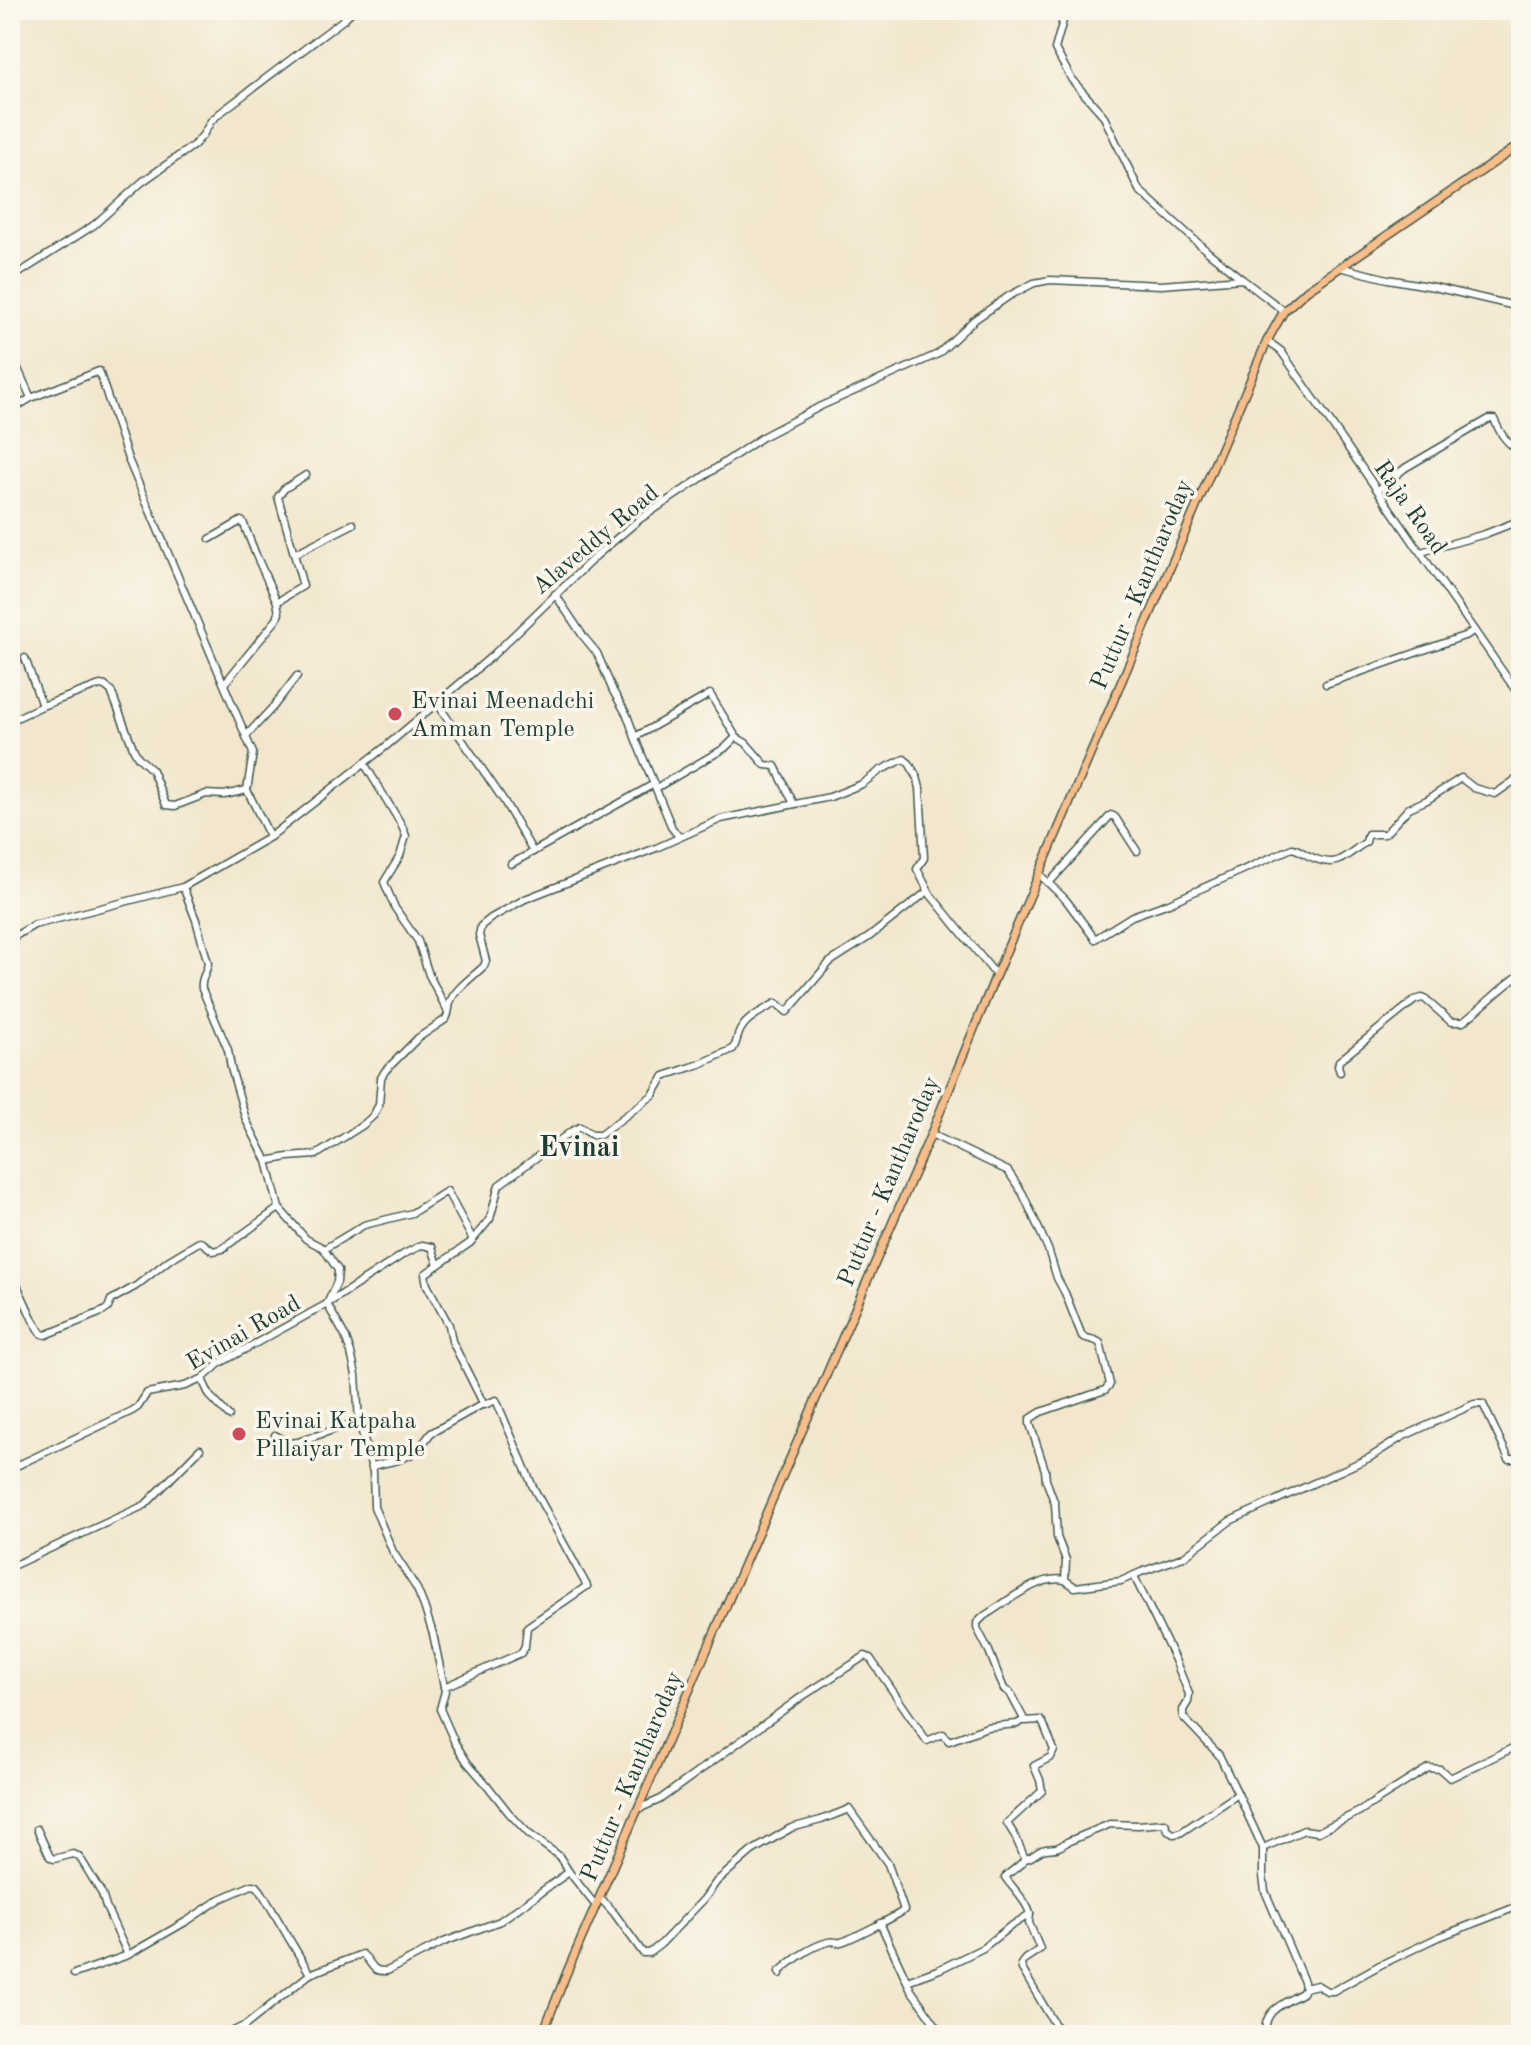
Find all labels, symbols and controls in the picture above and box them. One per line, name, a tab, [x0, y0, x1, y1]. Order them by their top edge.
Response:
street label: Raja Road	[1368, 457, 1450, 560]
street label: Puttur - Kantharoday	[1088, 476, 1198, 693]
street label: Alaveddy Road	[529, 481, 664, 600]
place label: Evinai Meenadchi Amman Temple	[411, 690, 594, 742]
marker: Evinai Meenadchi Amman Temple	[386, 705, 404, 723]
street label: Puttur - Kantharoday	[835, 1073, 945, 1290]
district label: Evinai	[539, 1135, 619, 1163]
street label: Evinai Road	[183, 1292, 305, 1376]
place label: Evinai Katpaha Pillaiyar Temple	[255, 1410, 425, 1462]
marker: Evinai Katpaha Pillaiyar Temple	[230, 1425, 248, 1443]
street label: Puttur - Kantharoday	[578, 1668, 688, 1885]

